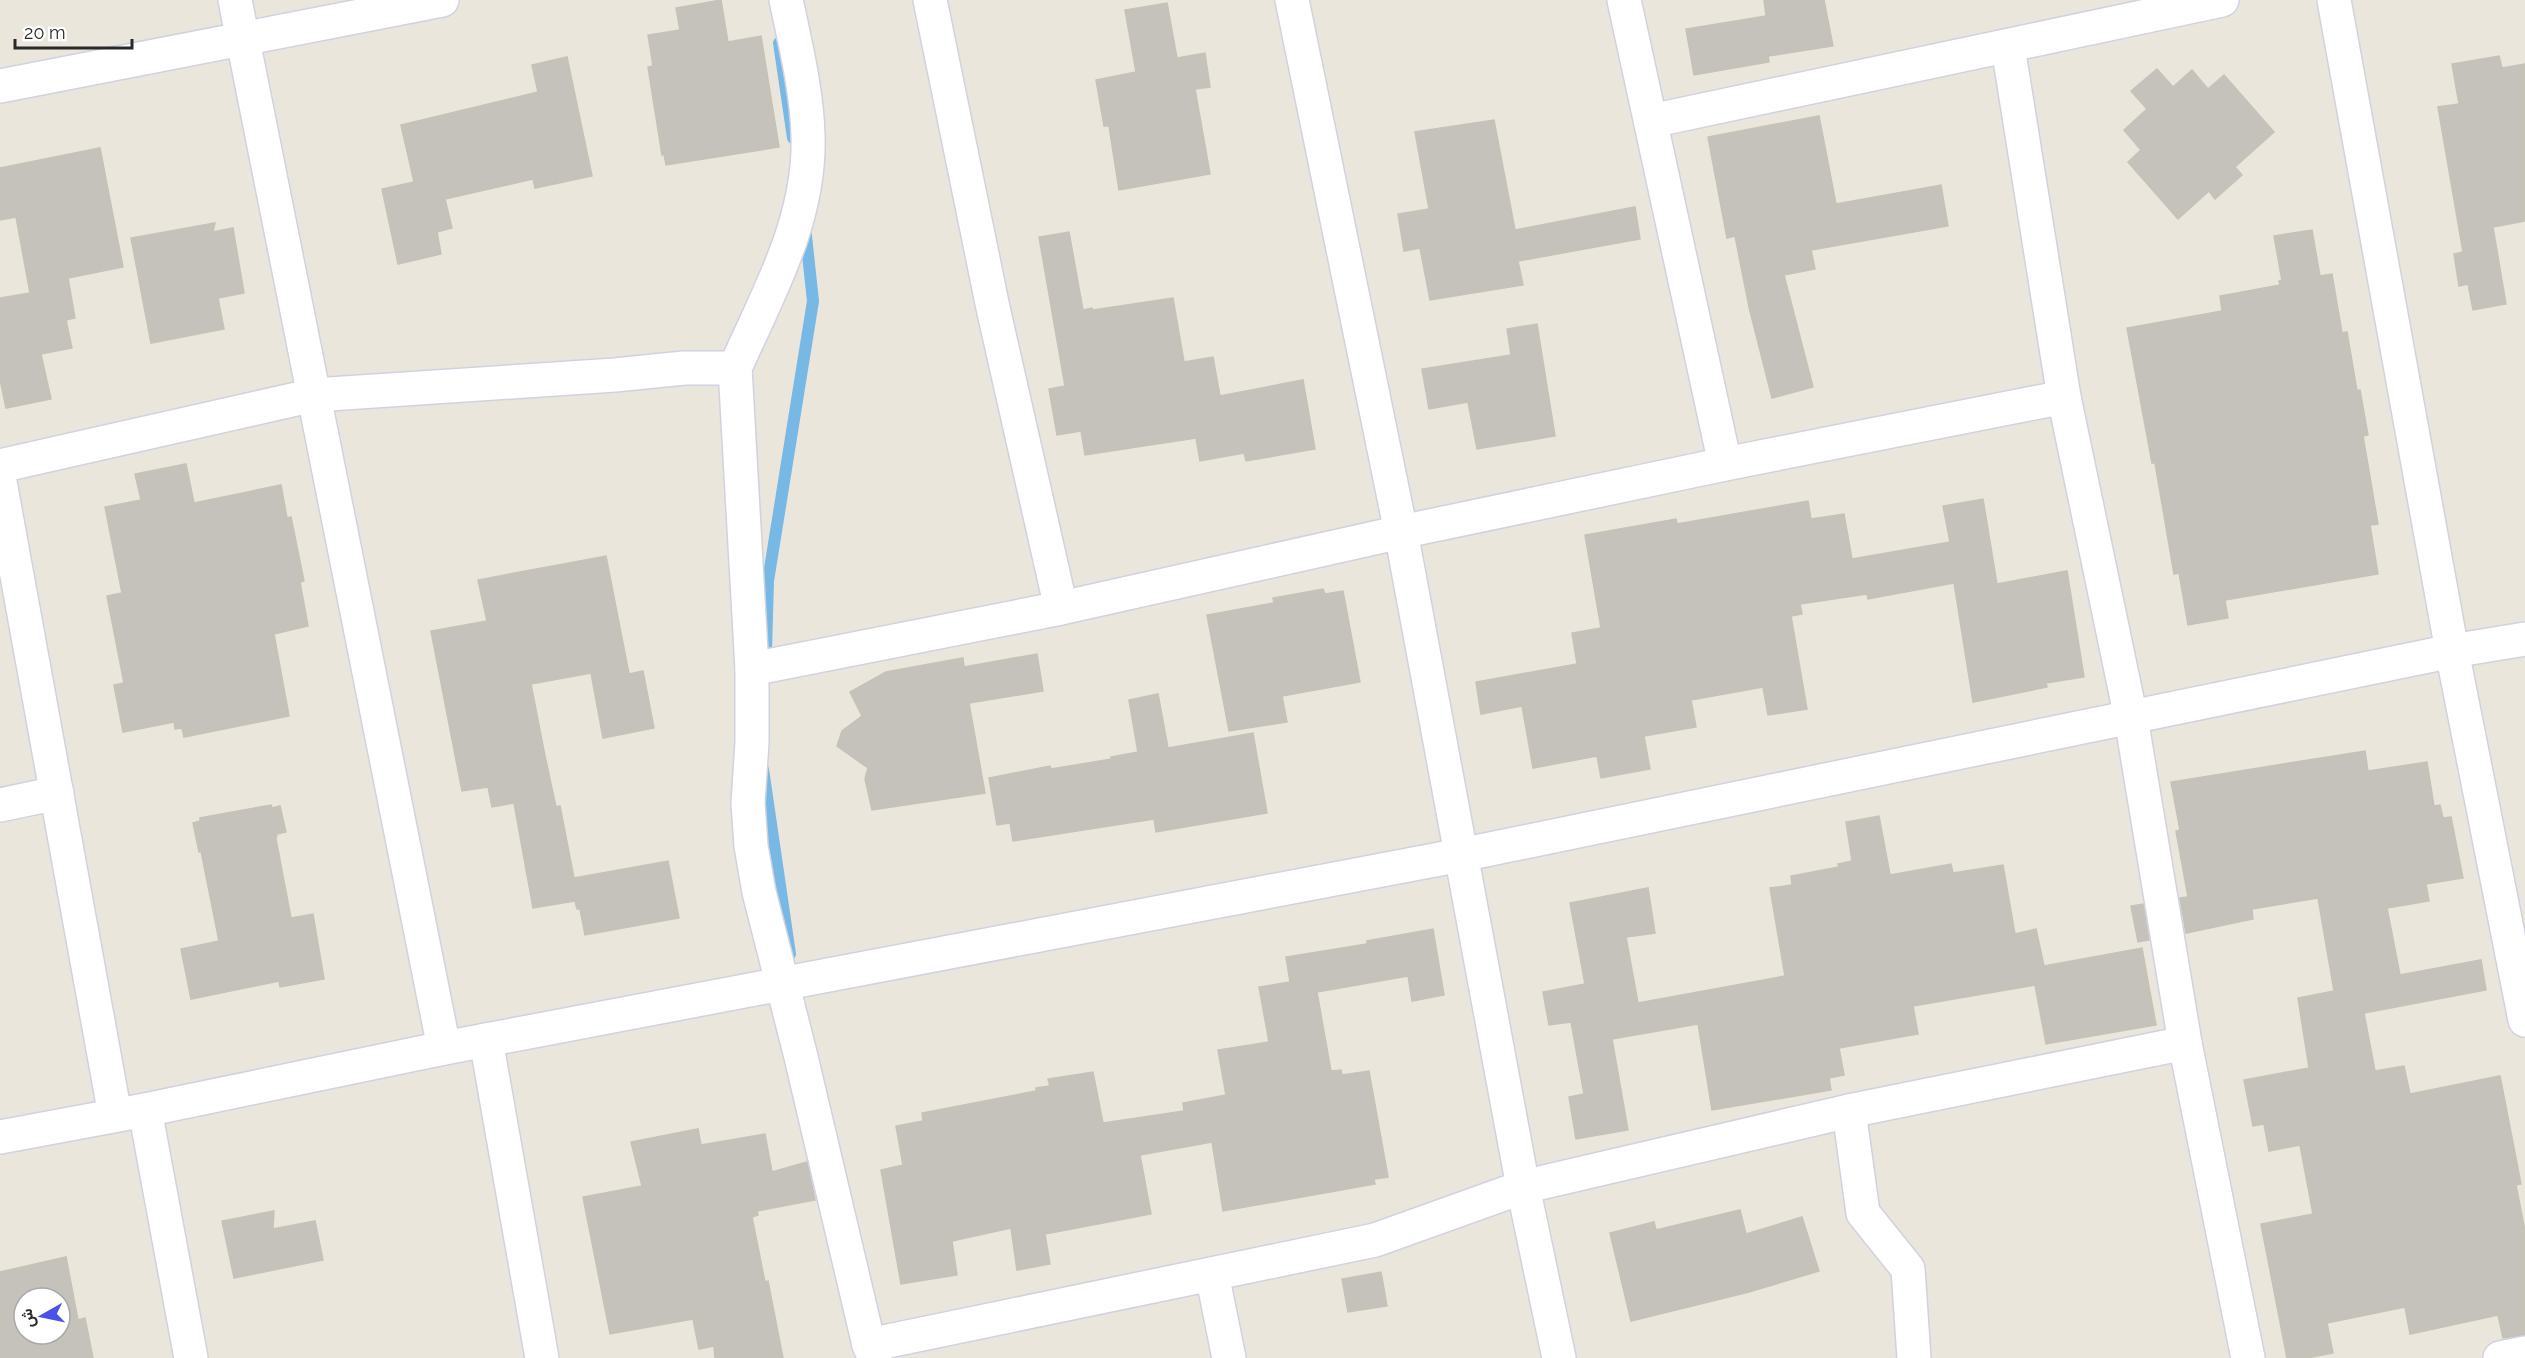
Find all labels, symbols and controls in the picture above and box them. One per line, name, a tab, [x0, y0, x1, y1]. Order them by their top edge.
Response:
scale bar	[15, 12, 132, 50]
text: 20 m	[24, 22, 66, 43]
north arrow	[12, 1286, 72, 1346]
text: ش	[17, 1307, 39, 1329]

